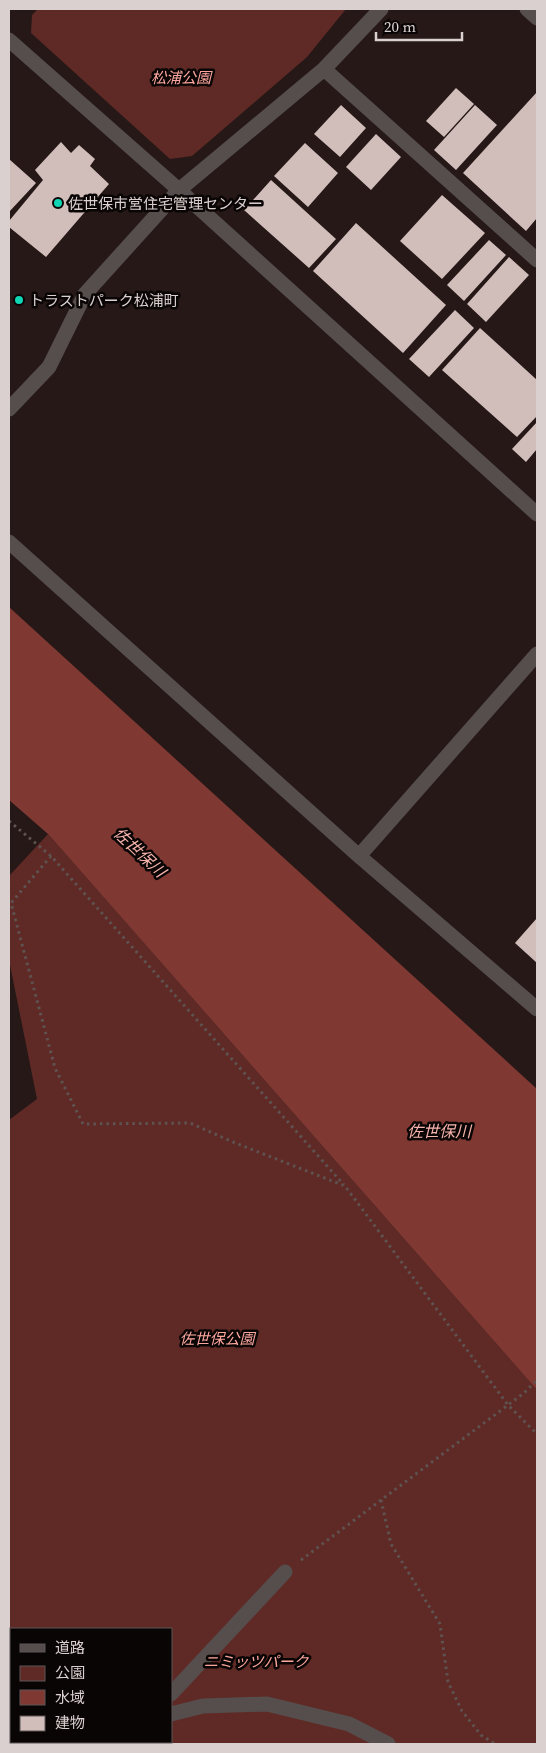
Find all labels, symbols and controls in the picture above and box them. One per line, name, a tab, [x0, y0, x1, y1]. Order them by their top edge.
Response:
scale bar	[376, 10, 462, 42]
text: 20 m	[384, 16, 416, 37]
park label: 松浦公園	[151, 67, 213, 88]
place label: 佐世保市営住宅管理センター	[68, 193, 263, 214]
marker: 佐世保市営住宅管理センター	[52, 197, 64, 209]
place label: トラストパーク松浦町	[29, 290, 179, 311]
marker: トラストパーク松浦町	[13, 294, 25, 306]
water label: 佐世保川	[109, 822, 172, 883]
water label: 佐世保川	[407, 1120, 473, 1142]
park label: 佐世保公園	[179, 1328, 256, 1349]
legend	[10, 1628, 172, 1743]
text: 道路	[55, 1637, 85, 1658]
park label: ニミッツパーク	[203, 1651, 309, 1672]
text: 公園	[55, 1662, 85, 1683]
text: 水域	[55, 1687, 85, 1708]
text: 建物	[55, 1712, 85, 1733]

